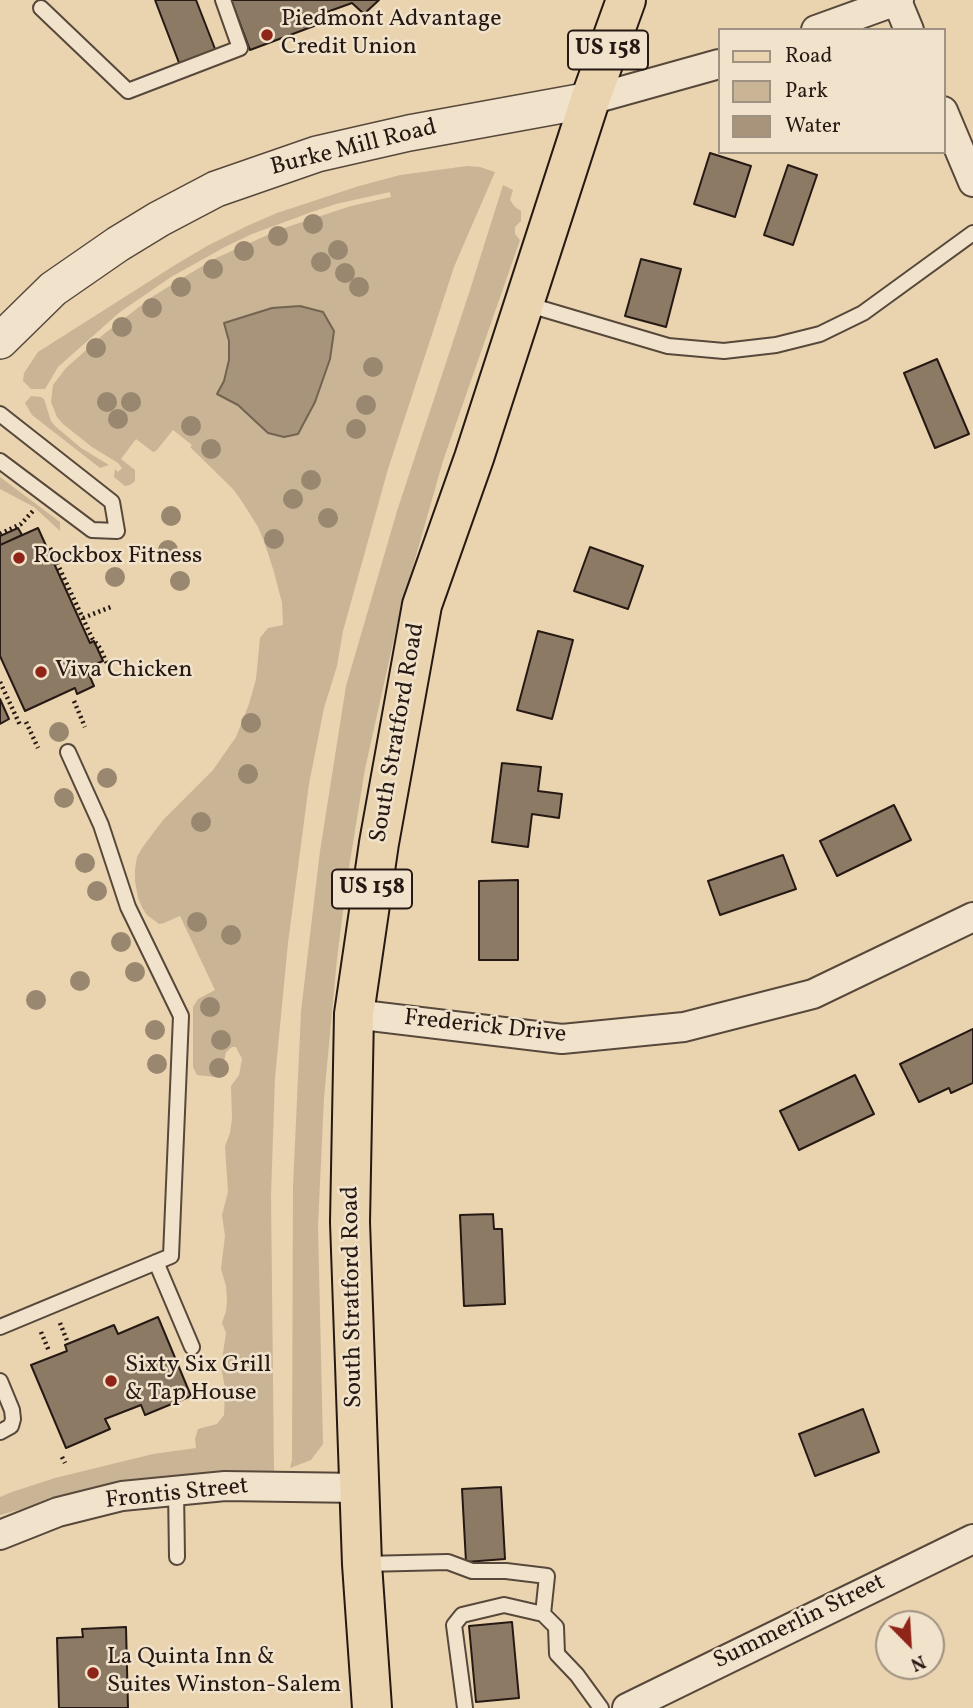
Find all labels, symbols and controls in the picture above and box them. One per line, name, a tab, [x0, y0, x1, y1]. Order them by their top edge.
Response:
place label: Piedmont Advantage Credit Union	[281, 7, 502, 63]
marker: Piedmont Advantage Credit Union	[259, 27, 275, 43]
legend	[718, 28, 945, 154]
road number: US 158	[568, 31, 648, 70]
text: Road	[785, 42, 832, 71]
text: Park	[785, 77, 828, 106]
text: Water	[785, 112, 841, 141]
street label: Burke Mill Road	[268, 114, 440, 184]
place label: Rockbox Fitness	[33, 544, 202, 572]
marker: Rockbox Fitness	[11, 550, 27, 566]
street label: South Stratford Road	[366, 621, 432, 845]
place label: Viva Chicken	[55, 658, 193, 686]
marker: Viva Chicken	[33, 664, 49, 680]
road number: US 158	[332, 870, 412, 908]
street label: Frederick Drive	[402, 1005, 568, 1051]
street label: South Stratford Road	[338, 1186, 370, 1408]
place label: Sixty Six Grill & Tap House	[125, 1353, 271, 1409]
marker: Sixty Six Grill & Tap House	[103, 1373, 119, 1389]
street label: Frontis Street	[104, 1473, 250, 1517]
street label: Summerlin Street	[710, 1569, 890, 1677]
north arrow	[875, 1610, 945, 1680]
place label: La Quinta Inn & Suites Winston-Salem	[107, 1645, 341, 1701]
text: N	[906, 1648, 929, 1677]
marker: La Quinta Inn & Suites Winston-Salem	[85, 1665, 101, 1681]

